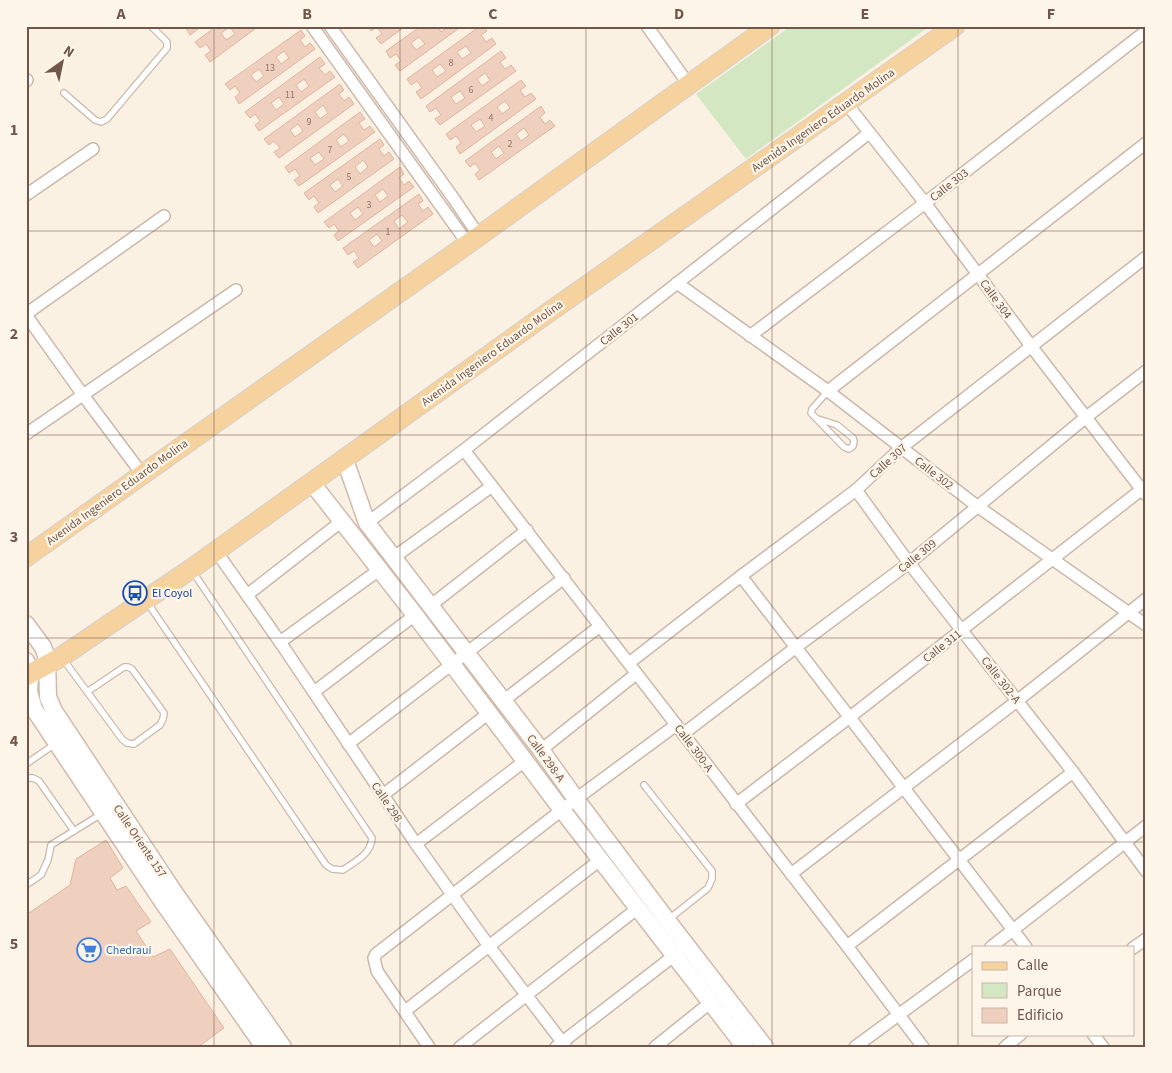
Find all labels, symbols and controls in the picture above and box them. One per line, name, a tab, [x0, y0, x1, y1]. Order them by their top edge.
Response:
text: A	[115, 3, 126, 25]
text: B	[302, 3, 312, 25]
text: C	[488, 3, 498, 25]
text: D	[674, 3, 684, 25]
text: E	[861, 3, 869, 25]
text: F	[1047, 3, 1055, 25]
north arrow	[38, 38, 88, 88]
text: N	[59, 41, 78, 63]
house number: 8	[449, 56, 454, 70]
house number: 13	[265, 61, 275, 75]
street label: Avenida Ingeniero Eduardo Molina	[748, 64, 898, 177]
house number: 6	[469, 83, 474, 97]
house number: 11	[285, 88, 295, 102]
house number: 4	[489, 111, 494, 125]
house number: 9	[307, 115, 312, 129]
text: 1	[10, 119, 18, 141]
house number: 2	[508, 137, 513, 151]
house number: 7	[328, 143, 333, 157]
street label: Calle 303	[926, 165, 972, 206]
house number: 5	[347, 170, 352, 184]
house number: 3	[367, 198, 372, 212]
house number: 1	[386, 225, 391, 239]
street label: Calle 304	[975, 276, 1016, 323]
street label: Avenida Ingeniero Eduardo Molina	[418, 296, 567, 411]
street label: Calle 301	[596, 309, 642, 350]
text: 2	[10, 323, 18, 345]
street label: Avenida Ingeniero Eduardo Molina	[43, 435, 192, 550]
street label: Calle 307	[866, 440, 911, 483]
street label: Calle 302	[911, 453, 957, 494]
text: 3	[10, 526, 18, 548]
street label: Calle 309	[894, 536, 940, 577]
bus stop icon: El Coyol	[122, 580, 148, 606]
place label: El Coyol	[152, 585, 192, 602]
street label: Calle 311	[919, 626, 965, 667]
street label: Calle 302-A	[977, 653, 1025, 708]
street label: Calle 300-A	[670, 721, 717, 776]
text: 4	[10, 730, 19, 752]
street label: Calle 298-A	[522, 731, 569, 786]
street label: Calle 298	[367, 779, 406, 826]
street label: Calle Oriente 157	[109, 801, 170, 881]
text: 5	[10, 933, 18, 955]
supermarket icon: Chedraui	[76, 937, 102, 963]
place label: Chedraui	[106, 942, 151, 959]
legend	[972, 946, 1134, 1036]
text: Calle	[1017, 955, 1048, 976]
text: Parque	[1017, 981, 1061, 1002]
text: Edificio	[1017, 1005, 1064, 1026]

